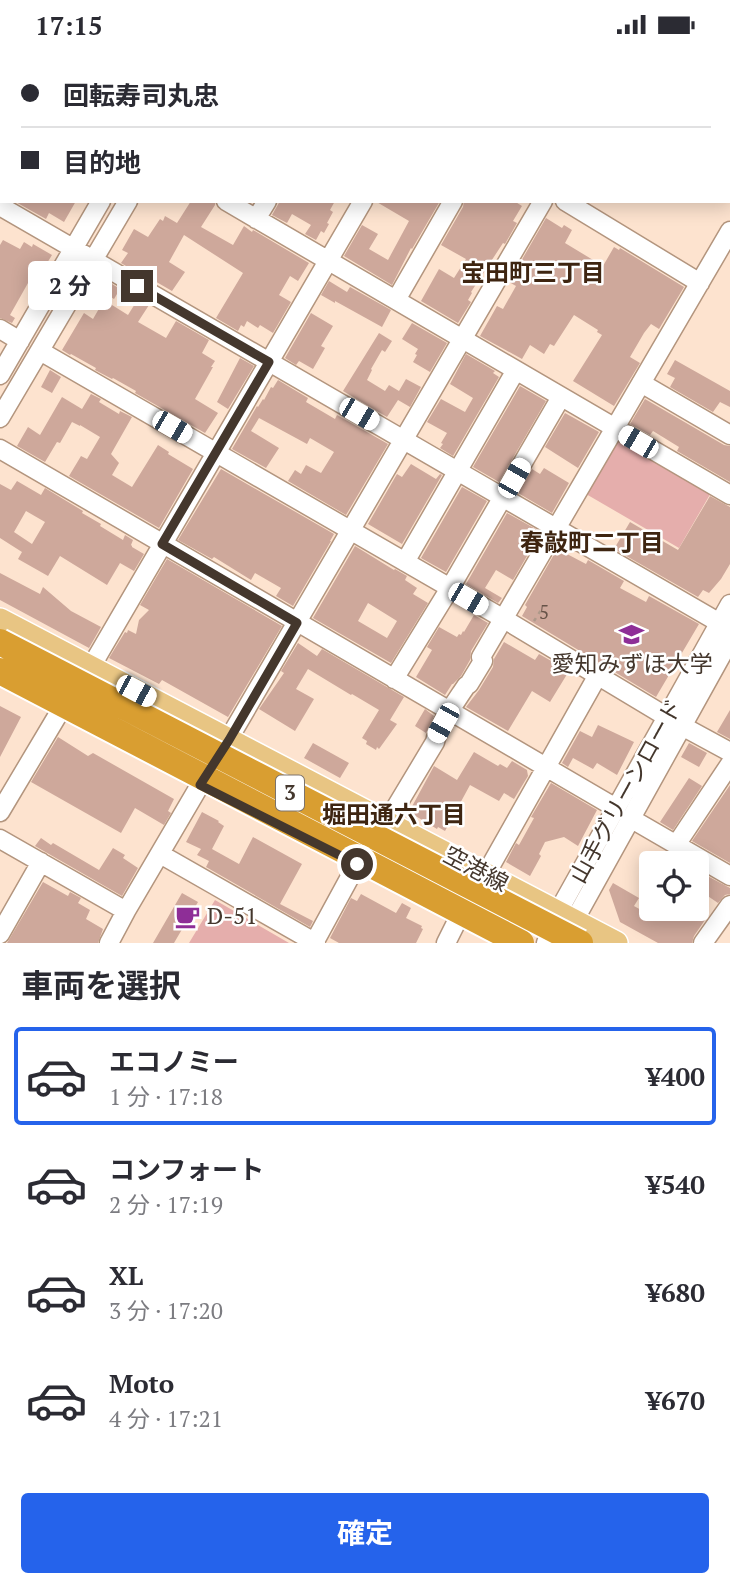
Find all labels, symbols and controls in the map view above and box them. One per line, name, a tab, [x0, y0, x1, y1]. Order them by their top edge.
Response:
text: 17:15	[35, 8, 103, 42]
text: 回転寿司丸忠	[63, 78, 219, 112]
text: 目的地	[63, 145, 141, 179]
district label: 宝田町三丁目	[461, 256, 605, 288]
callout: 2 分	[29, 261, 113, 311]
text: 2 分	[49, 270, 91, 301]
route end	[121, 270, 153, 302]
car	[336, 394, 383, 434]
car	[149, 407, 196, 447]
car	[615, 422, 662, 462]
car	[495, 455, 534, 501]
district label: 春敲町二丁目	[520, 526, 664, 558]
car	[445, 579, 492, 619]
house number: 5	[539, 599, 549, 624]
school or university icon: 愛知みずほ大学	[618, 620, 646, 648]
place label: 愛知みずほ大学	[552, 648, 713, 679]
car	[113, 672, 160, 710]
street label: 山手グリーンロード	[562, 693, 689, 888]
car	[424, 700, 463, 746]
road number: 3	[276, 775, 304, 811]
district label: 堀田通六丁目	[322, 798, 466, 830]
street label: 空港線	[438, 839, 514, 898]
route start	[341, 848, 373, 880]
map controls	[639, 851, 709, 921]
button: locate	[639, 851, 709, 921]
place label: D-51	[207, 900, 258, 931]
cafe icon: D-51	[173, 902, 201, 930]
text: 車両を選択	[21, 964, 181, 1006]
text: エコノミー	[109, 1044, 239, 1078]
icon: car	[25, 1045, 88, 1108]
text: ¥400	[646, 1059, 705, 1093]
text: 1 分 · 17:18	[109, 1081, 223, 1112]
text: コンフォート	[109, 1152, 264, 1186]
icon: car	[25, 1153, 88, 1216]
text: ¥540	[646, 1167, 705, 1201]
text: 2 分 · 17:19	[109, 1189, 223, 1220]
text: XL	[109, 1258, 143, 1292]
icon: car	[25, 1261, 88, 1324]
text: ¥680	[646, 1275, 705, 1309]
text: 3 分 · 17:20	[109, 1295, 223, 1326]
text: Moto	[109, 1366, 174, 1400]
icon: car	[25, 1369, 88, 1432]
text: ¥670	[646, 1383, 705, 1417]
text: 4 分 · 17:21	[109, 1403, 223, 1434]
button: 確定	[21, 1493, 709, 1573]

